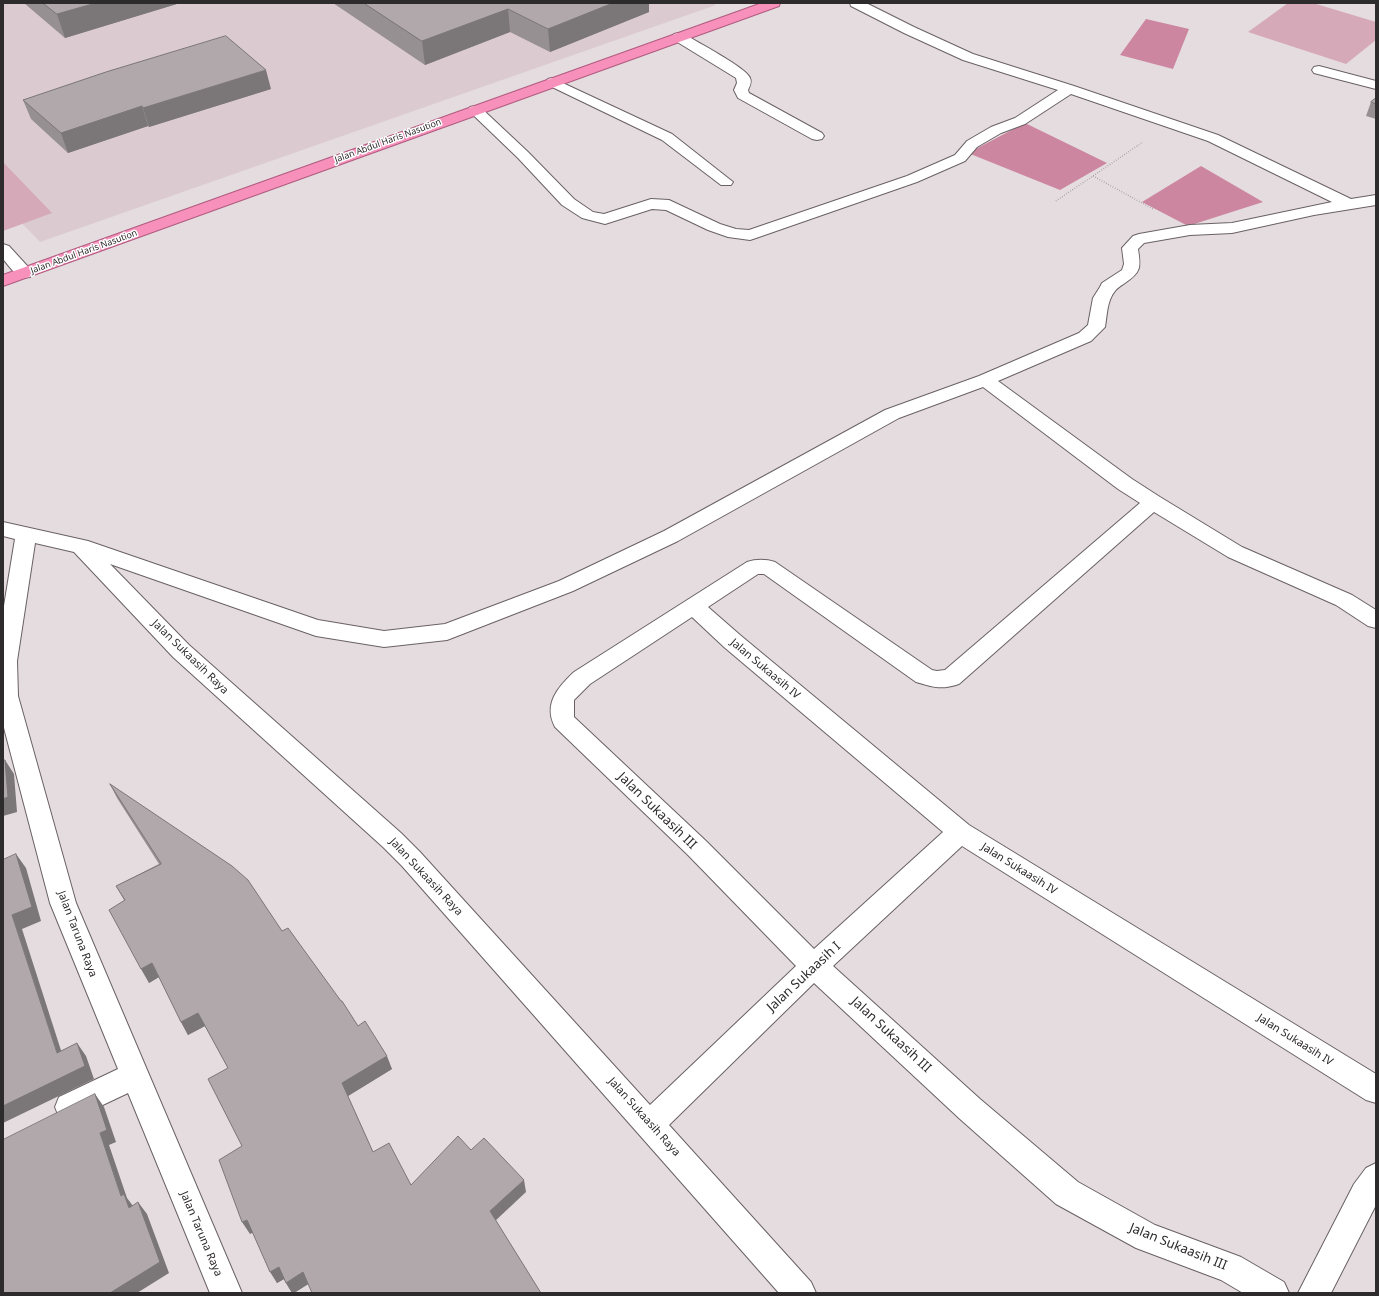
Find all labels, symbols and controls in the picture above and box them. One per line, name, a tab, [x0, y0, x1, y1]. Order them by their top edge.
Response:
street label: Jalan Abdul Haris Nasution	[333, 117, 443, 165]
street label: Jalan Abdul Haris Nasution	[29, 228, 139, 276]
street label: Jalan Sukaasih Raya	[149, 617, 231, 697]
street label: Jalan Sukaasih IV	[727, 636, 803, 702]
street label: Jalan Sukaasih III	[614, 769, 700, 853]
street label: Jalan Sukaasih Raya	[387, 835, 465, 919]
street label: Jalan Sukaasih IV	[979, 840, 1059, 898]
street label: Jalan Taruna Raya	[54, 889, 100, 979]
street label: Jalan Sukaasih I	[764, 939, 844, 1015]
street label: Jalan Sukaasih III	[848, 994, 934, 1076]
street label: Jalan Sukaasih IV	[1255, 1011, 1335, 1069]
street label: Jalan Sukaasih Raya	[605, 1075, 683, 1159]
street label: Jalan Taruna Raya	[177, 1189, 225, 1279]
street label: Jalan Sukaasih III	[1127, 1220, 1229, 1274]

